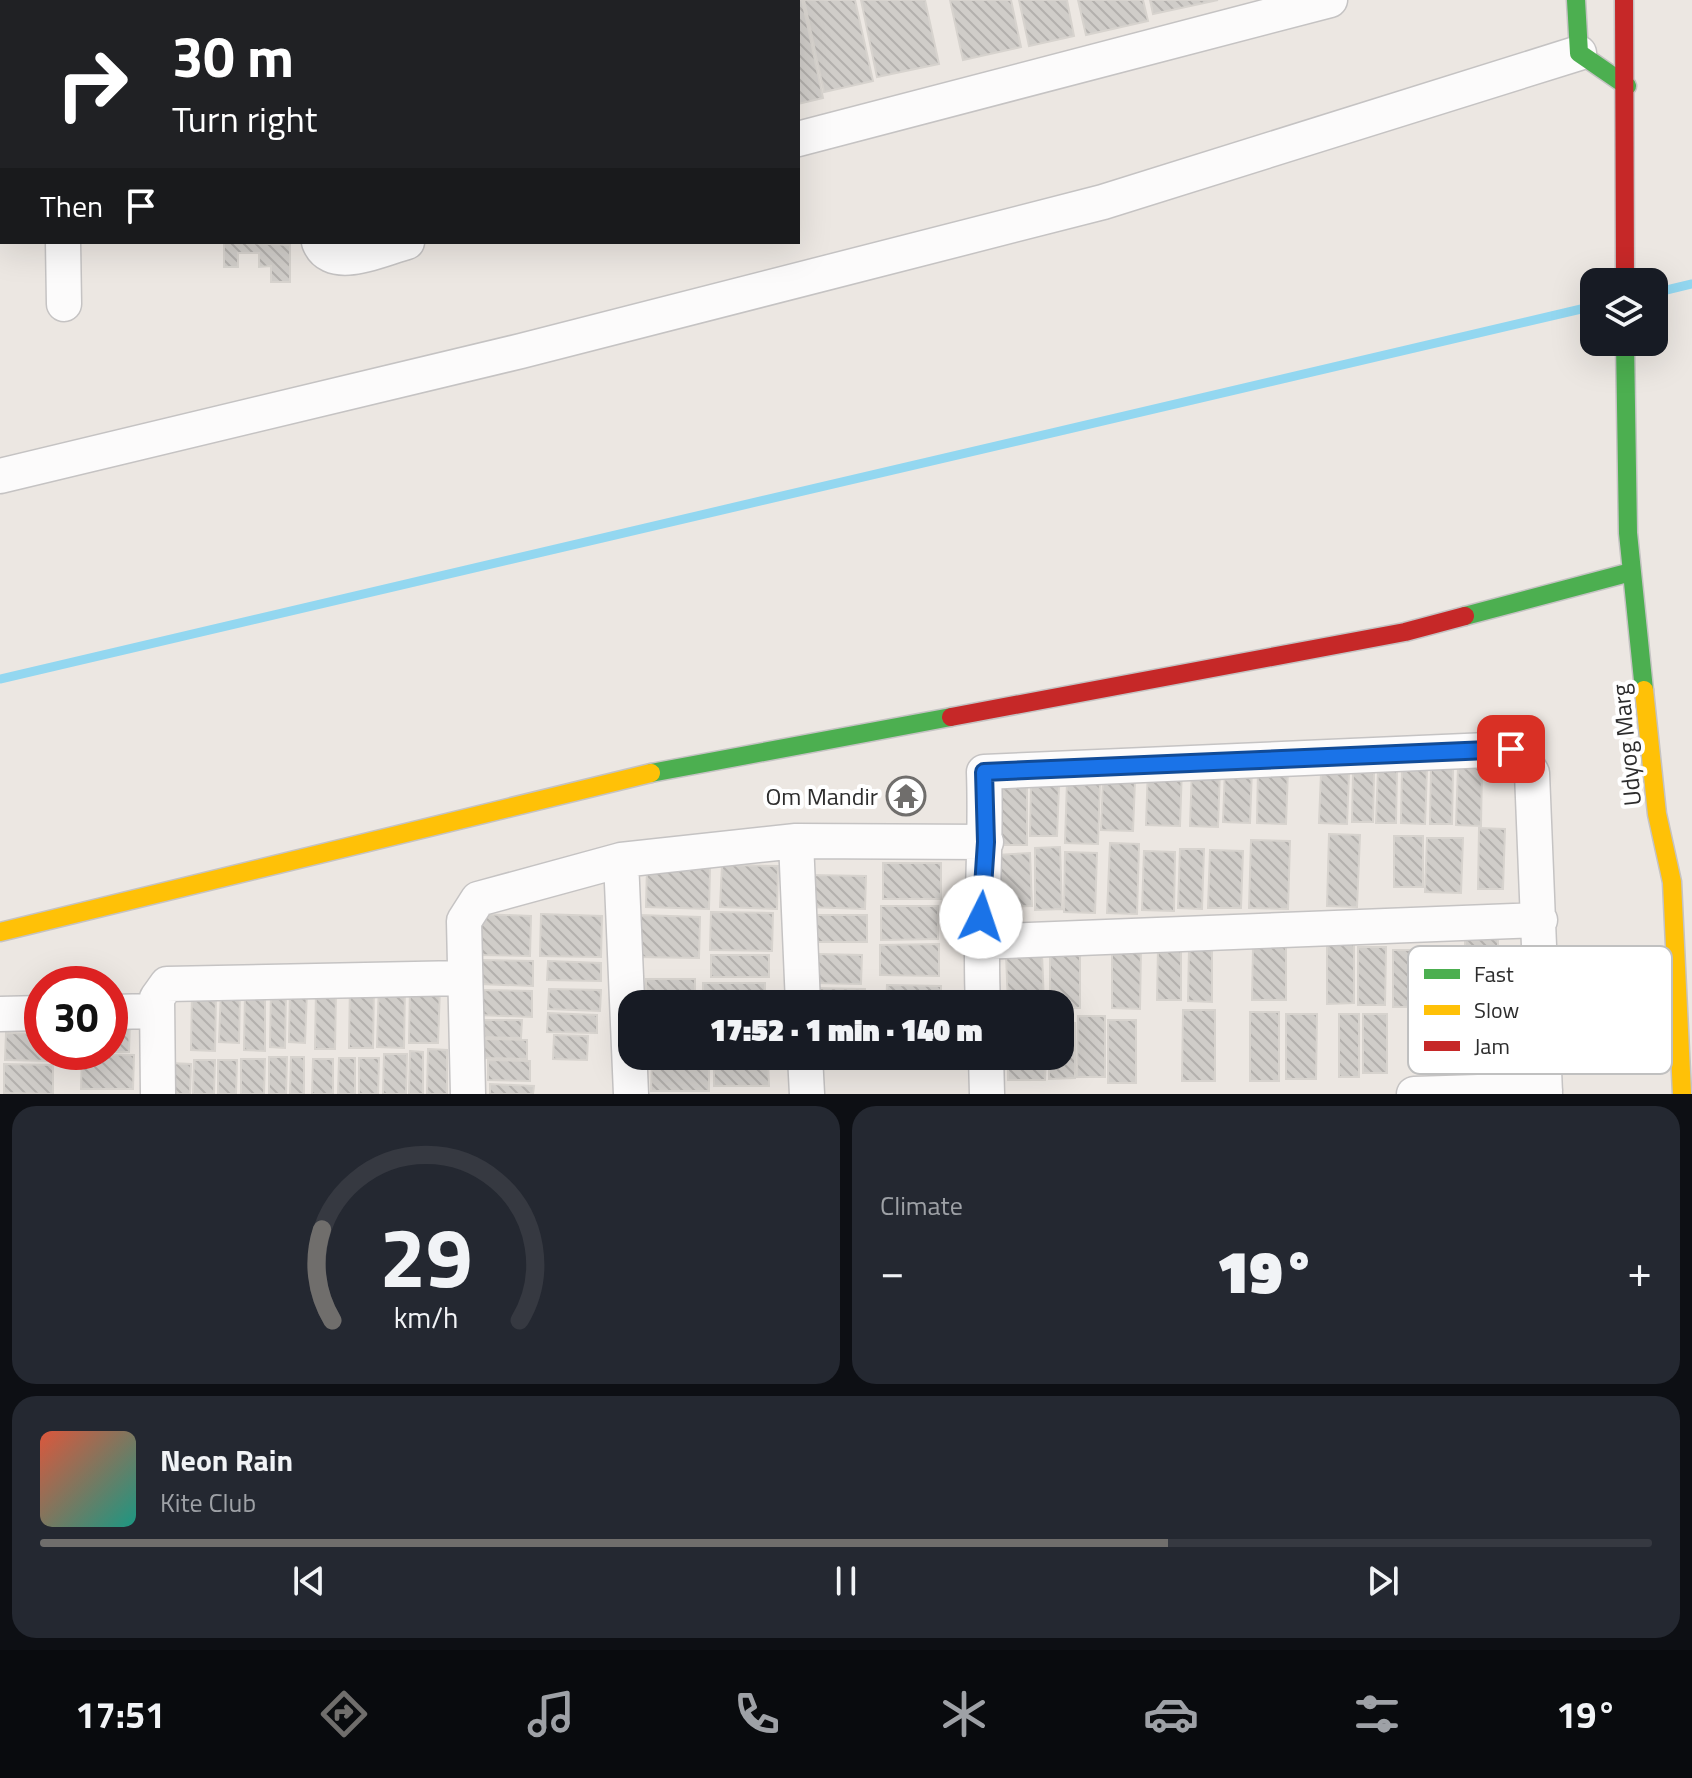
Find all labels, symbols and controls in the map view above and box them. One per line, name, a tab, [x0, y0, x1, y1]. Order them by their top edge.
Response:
text: 30 m	[172, 14, 294, 99]
icon: right	[40, 32, 144, 136]
text: Turn right	[172, 91, 317, 146]
text: Then	[40, 183, 103, 229]
icon: arrive	[119, 184, 163, 228]
map controls	[1580, 268, 1668, 356]
button: layers	[1580, 268, 1668, 356]
street label: Udyog Marg	[1602, 682, 1650, 808]
pin	[1477, 715, 1545, 783]
icon: arrive	[1489, 727, 1533, 771]
temple icon: Om Mandir	[885, 775, 927, 817]
place label: Om Mandir	[765, 778, 878, 814]
position arrow	[939, 875, 1023, 959]
legend	[1408, 946, 1672, 1074]
text: Fast	[1474, 957, 1514, 991]
speed limit sign: 30	[24, 966, 128, 1070]
text: Slow	[1474, 993, 1520, 1027]
text: 17:52 · 1 min · 140 m	[710, 1007, 982, 1053]
text: Jam	[1474, 1029, 1510, 1063]
text: Climate	[880, 1186, 963, 1225]
text: 29	[379, 1193, 473, 1319]
text: 19°	[1217, 1225, 1316, 1316]
text: −	[880, 1237, 905, 1304]
text: +	[1627, 1237, 1652, 1304]
text: km/h	[394, 1296, 458, 1339]
text: Neon Rain	[160, 1437, 293, 1483]
text: Kite Club	[160, 1483, 256, 1522]
icon: previous	[287, 1559, 331, 1603]
icon: pause	[824, 1559, 868, 1603]
icon: next	[1361, 1559, 1405, 1603]
icon: directions	[316, 1686, 372, 1742]
icon: music	[523, 1686, 579, 1742]
icon: phone	[729, 1686, 785, 1742]
icon: climate	[936, 1686, 992, 1742]
icon: car	[1143, 1686, 1199, 1742]
icon: filters	[1349, 1686, 1405, 1742]
text: 17:51	[75, 1687, 165, 1742]
text: 19°	[1556, 1687, 1617, 1742]

